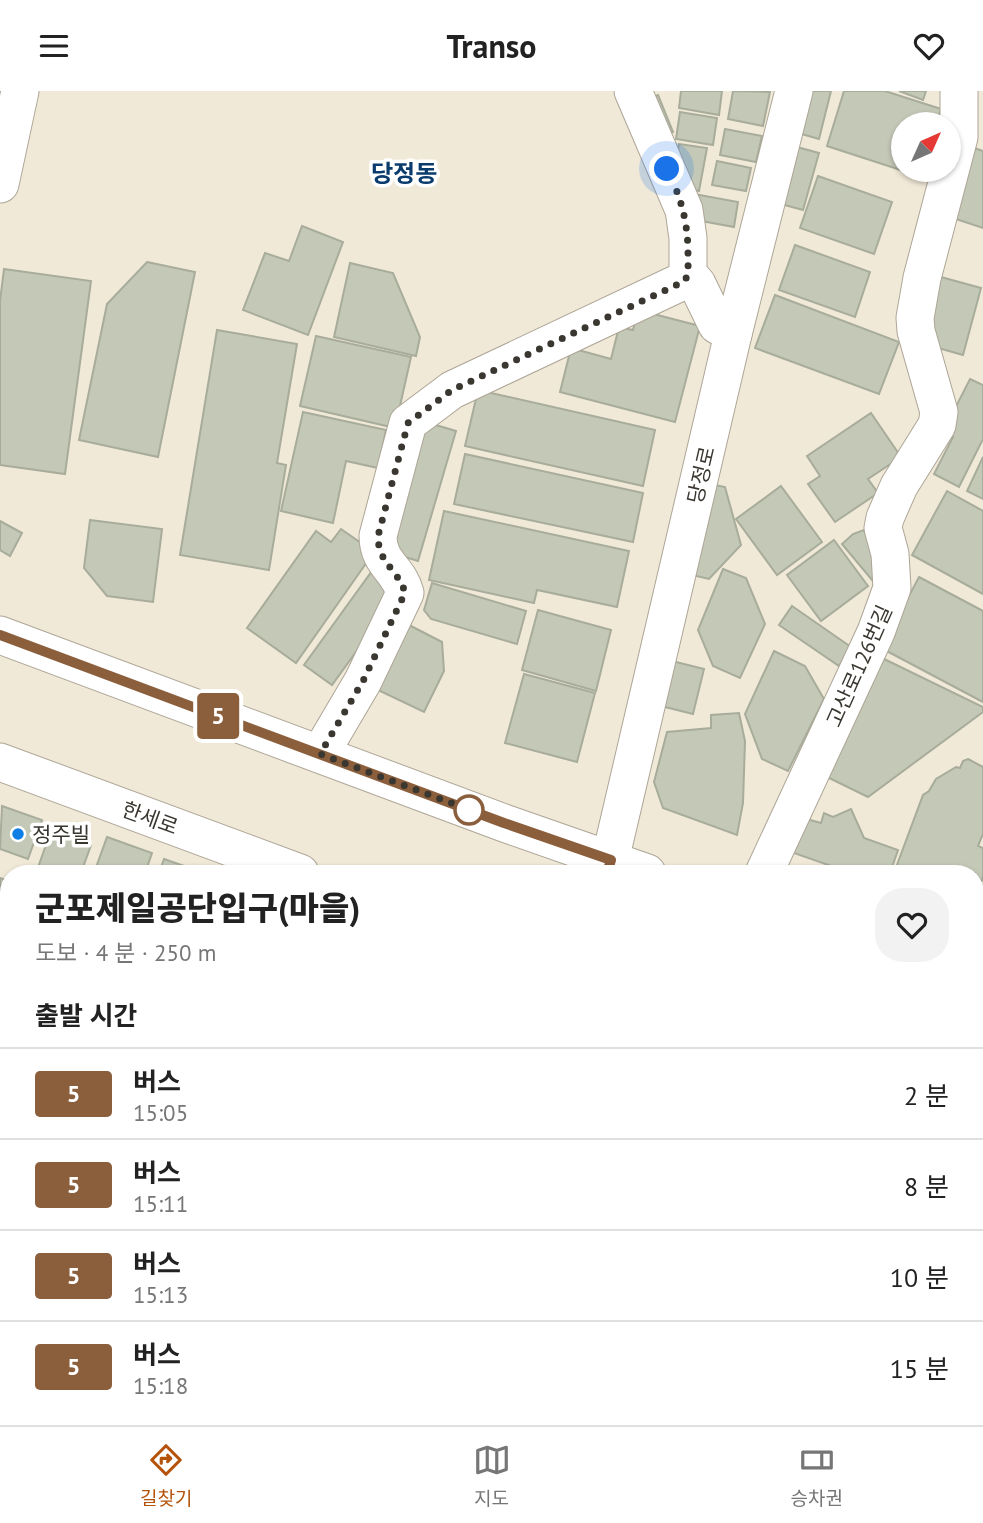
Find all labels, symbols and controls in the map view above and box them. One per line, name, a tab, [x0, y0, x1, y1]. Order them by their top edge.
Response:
text: Transo	[446, 25, 537, 67]
icon: menu	[35, 27, 73, 65]
icon: heart	[910, 27, 948, 65]
north arrow	[891, 112, 961, 182]
map controls	[891, 112, 961, 182]
your location	[649, 151, 684, 186]
district label: 당정동	[371, 158, 437, 189]
street label: 당정로	[681, 444, 721, 506]
street label: 고산로126번길	[820, 601, 898, 731]
line badge: 5	[195, 693, 241, 739]
text: 5	[211, 700, 225, 731]
street label: 한세로	[118, 795, 182, 841]
unlabelled marker	[454, 795, 484, 825]
place label: 정주빌	[32, 821, 90, 848]
marker: 정주빌	[10, 826, 26, 842]
text: 군포제일공단입구(마을)	[35, 886, 360, 929]
button: heart	[875, 888, 949, 962]
text: 도보 · 4 분 · 250 m	[35, 938, 216, 967]
text: 출발 시간	[35, 999, 137, 1032]
text: 버스	[133, 1065, 181, 1098]
text: 5	[67, 1078, 80, 1109]
text: 2 분	[904, 1079, 949, 1112]
text: 15:05	[133, 1098, 188, 1127]
text: 버스	[133, 1156, 181, 1189]
text: 5	[67, 1169, 80, 1200]
text: 8 분	[904, 1170, 949, 1203]
text: 15:11	[133, 1189, 188, 1218]
text: 버스	[133, 1247, 181, 1280]
text: 5	[67, 1260, 80, 1291]
text: 10 분	[890, 1261, 949, 1294]
text: 15:13	[133, 1280, 188, 1309]
text: 버스	[133, 1338, 181, 1371]
text: 5	[67, 1351, 80, 1382]
text: 15 분	[890, 1352, 949, 1385]
text: 15:18	[133, 1371, 188, 1400]
tab: 길찾기	[140, 1441, 192, 1510]
tab: 지도	[473, 1441, 511, 1510]
tab: 승차권	[791, 1441, 843, 1510]

